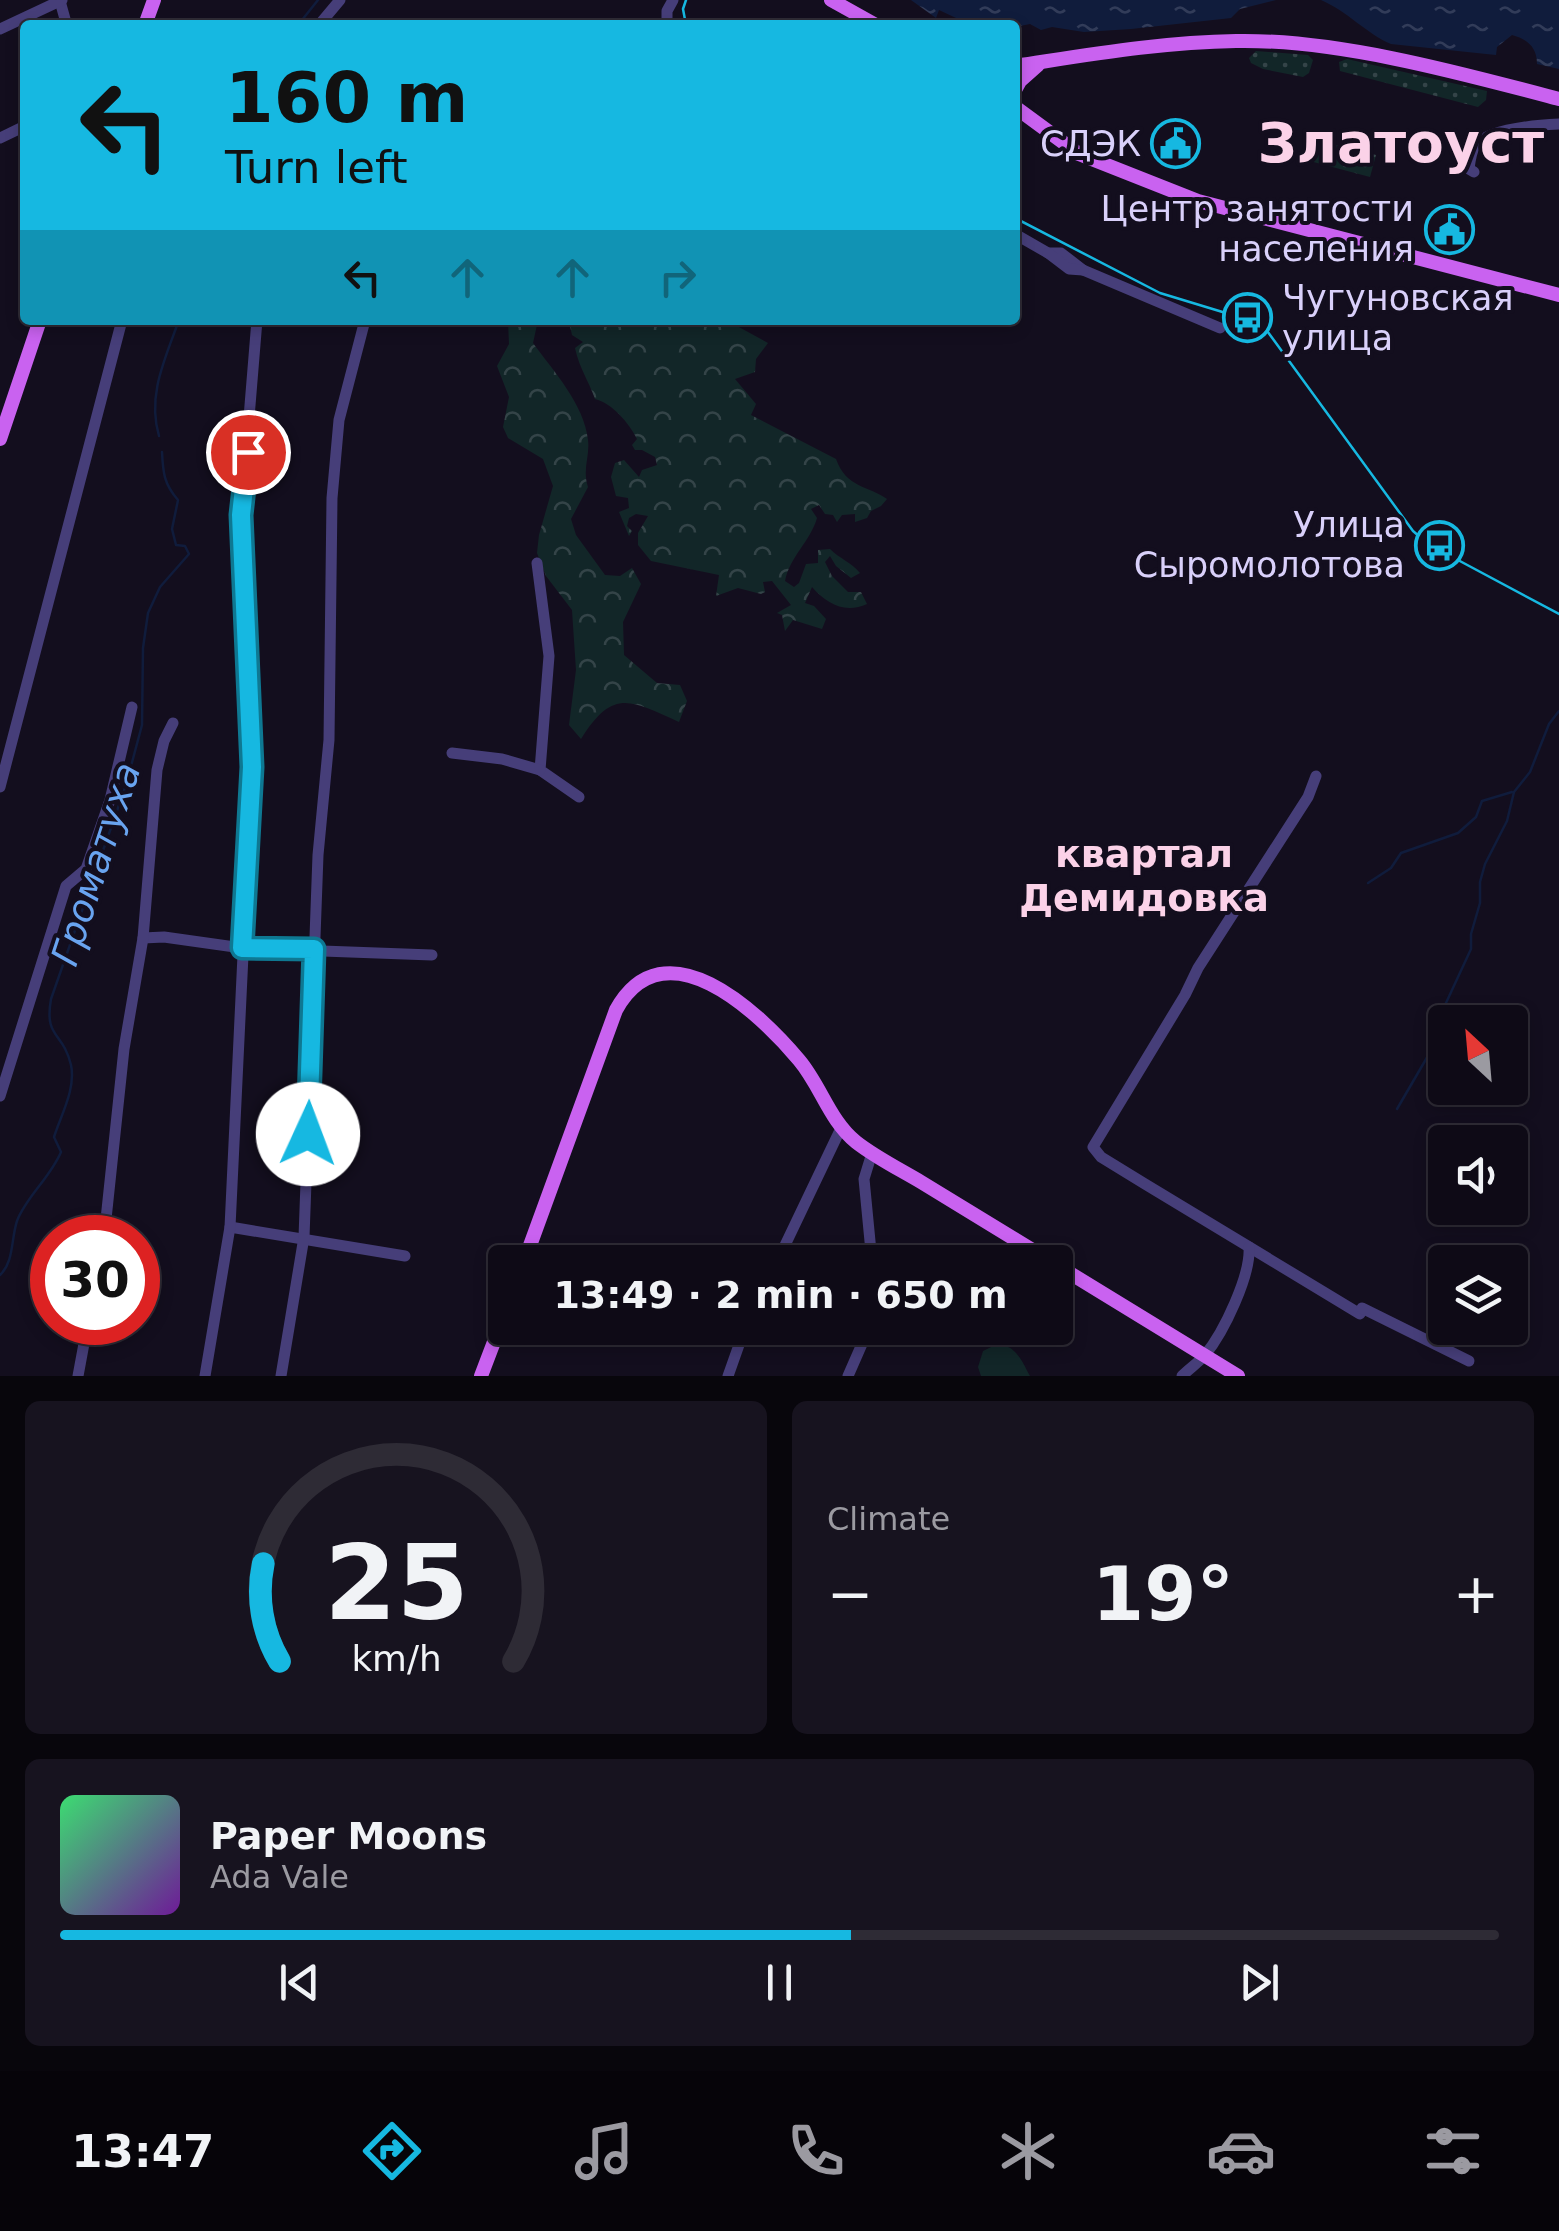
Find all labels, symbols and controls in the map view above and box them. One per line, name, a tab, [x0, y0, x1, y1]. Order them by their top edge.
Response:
text: 160 m	[225, 57, 468, 139]
icon: left	[60, 60, 190, 190]
district label: Златоуст	[1258, 111, 1544, 175]
public building icon: СДЭК	[1150, 118, 1202, 170]
place label: СДЭК	[1040, 124, 1141, 164]
text: Turn left	[225, 141, 408, 194]
place label: Центр занятости населения	[1101, 189, 1414, 269]
public building icon: Центр занятости населения	[1423, 203, 1475, 255]
icon: left	[335, 250, 390, 305]
icon: ahead	[440, 250, 495, 305]
icon: ahead	[545, 250, 600, 305]
icon: right	[650, 250, 705, 305]
place label: Чугуновская улица	[1282, 278, 1514, 358]
bus stop icon: Чугуновская улица	[1221, 292, 1273, 344]
pin	[206, 410, 291, 495]
icon: arrive	[221, 425, 276, 480]
place label: Улица Сыромолотова	[1134, 505, 1405, 585]
bus stop icon: Улица Сыромолотова	[1414, 519, 1466, 571]
water label: Громатуха	[42, 757, 150, 971]
district label: квартал Демидовка	[1019, 832, 1269, 920]
north arrow	[1428, 1005, 1528, 1105]
map controls	[1428, 1005, 1528, 1345]
position arrow	[256, 1082, 360, 1186]
button: sound	[1428, 1125, 1528, 1225]
speed limit sign: 30	[30, 1215, 160, 1345]
button: layers	[1428, 1245, 1528, 1345]
text: 13:49 · 2 min · 650 m	[553, 1273, 1008, 1317]
text: Climate	[827, 1500, 950, 1538]
text: 25	[324, 1522, 468, 1644]
text: 19°	[1092, 1550, 1234, 1638]
text: −	[827, 1562, 873, 1626]
text: +	[1453, 1562, 1499, 1626]
text: km/h	[351, 1638, 441, 1679]
text: Paper Moons	[210, 1814, 487, 1858]
text: Ada Vale	[210, 1858, 349, 1896]
icon: previous	[272, 1955, 327, 2010]
icon: pause	[752, 1955, 807, 2010]
icon: next	[1232, 1955, 1287, 2010]
icon: directions	[357, 2116, 427, 2186]
icon: music	[569, 2116, 639, 2186]
icon: phone	[781, 2116, 851, 2186]
icon: climate	[993, 2116, 1063, 2186]
icon: car	[1206, 2116, 1276, 2186]
icon: filters	[1418, 2116, 1488, 2186]
text: 13:47	[71, 2125, 214, 2178]

